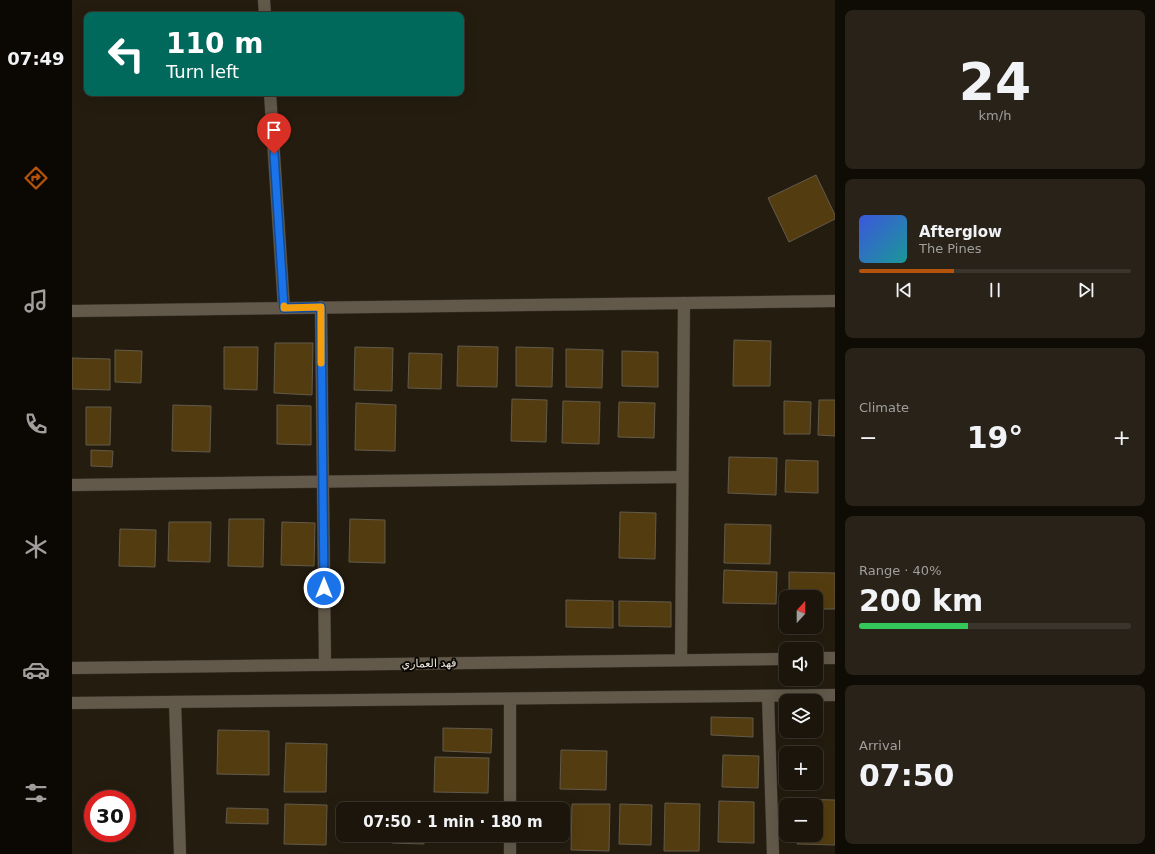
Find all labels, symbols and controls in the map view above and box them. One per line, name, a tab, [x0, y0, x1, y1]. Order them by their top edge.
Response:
text: 110 m	[166, 27, 263, 60]
icon: left	[100, 28, 152, 80]
text: 07:49	[7, 48, 65, 69]
text: 24	[959, 52, 1031, 112]
text: Turn left	[166, 61, 239, 82]
text: km/h	[979, 108, 1011, 123]
pin	[257, 113, 291, 154]
icon: arrive	[263, 119, 285, 141]
icon: directions	[22, 164, 50, 192]
text: Afterglow	[919, 223, 1002, 241]
text: The Pines	[919, 241, 982, 256]
icon: previous	[893, 279, 915, 301]
icon: pause	[984, 279, 1006, 301]
icon: next	[1075, 279, 1097, 301]
icon: music	[22, 287, 50, 315]
text: Climate	[859, 400, 909, 415]
icon: phone	[22, 410, 50, 438]
text: 19°	[967, 420, 1023, 455]
text: −	[859, 425, 877, 450]
text: +	[1113, 425, 1131, 450]
icon: climate	[22, 533, 50, 561]
text: Range · 40%	[859, 563, 942, 578]
position arrow	[303, 567, 345, 609]
text: 200 km	[859, 583, 983, 618]
north arrow	[779, 590, 823, 634]
map controls	[779, 590, 823, 842]
button: sound	[779, 642, 823, 686]
icon: car	[22, 656, 50, 684]
street label: فهد العماري	[401, 657, 457, 670]
button: layers	[779, 694, 823, 738]
text: Arrival	[859, 738, 901, 753]
button: +	[779, 746, 823, 790]
text: 07:50	[859, 758, 955, 793]
icon: filters	[22, 779, 50, 807]
speed limit sign: 30	[84, 790, 136, 842]
button: −	[779, 798, 823, 842]
text: 07:50 · 1 min · 180 m	[363, 813, 543, 831]

